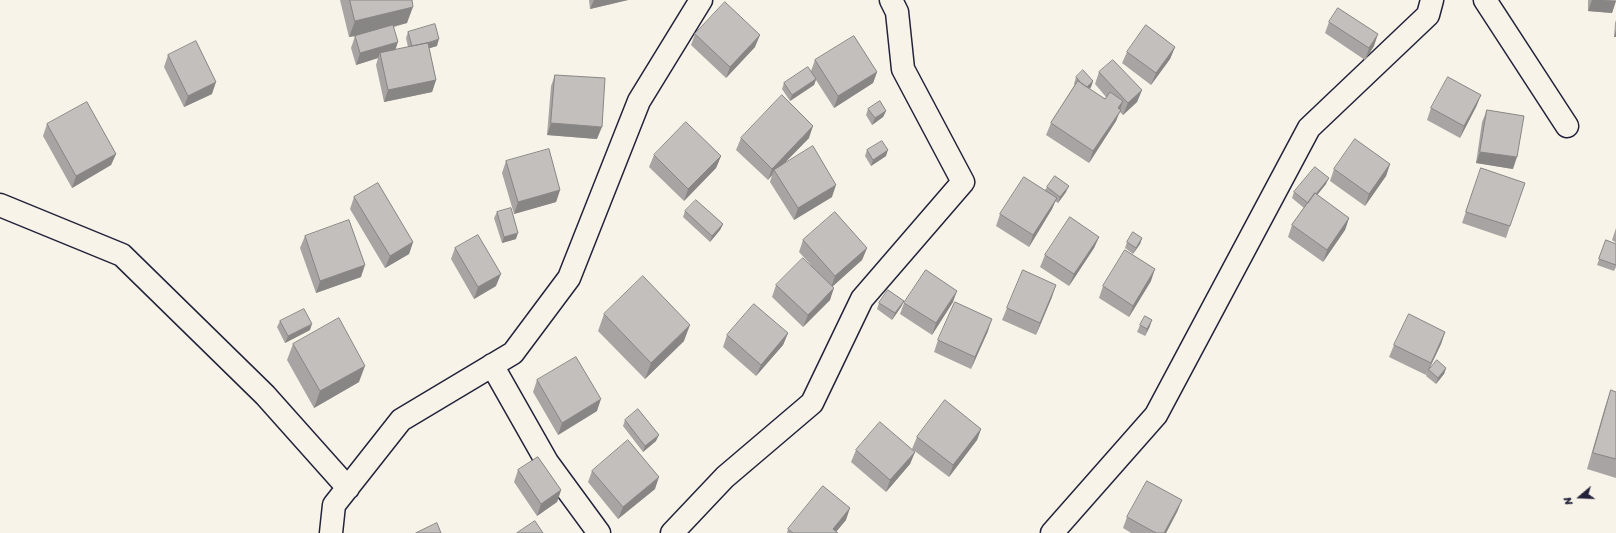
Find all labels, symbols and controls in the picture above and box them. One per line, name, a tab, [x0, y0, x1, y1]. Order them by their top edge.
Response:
north arrow	[1560, 477, 1600, 517]
text: N	[1558, 494, 1578, 508]

